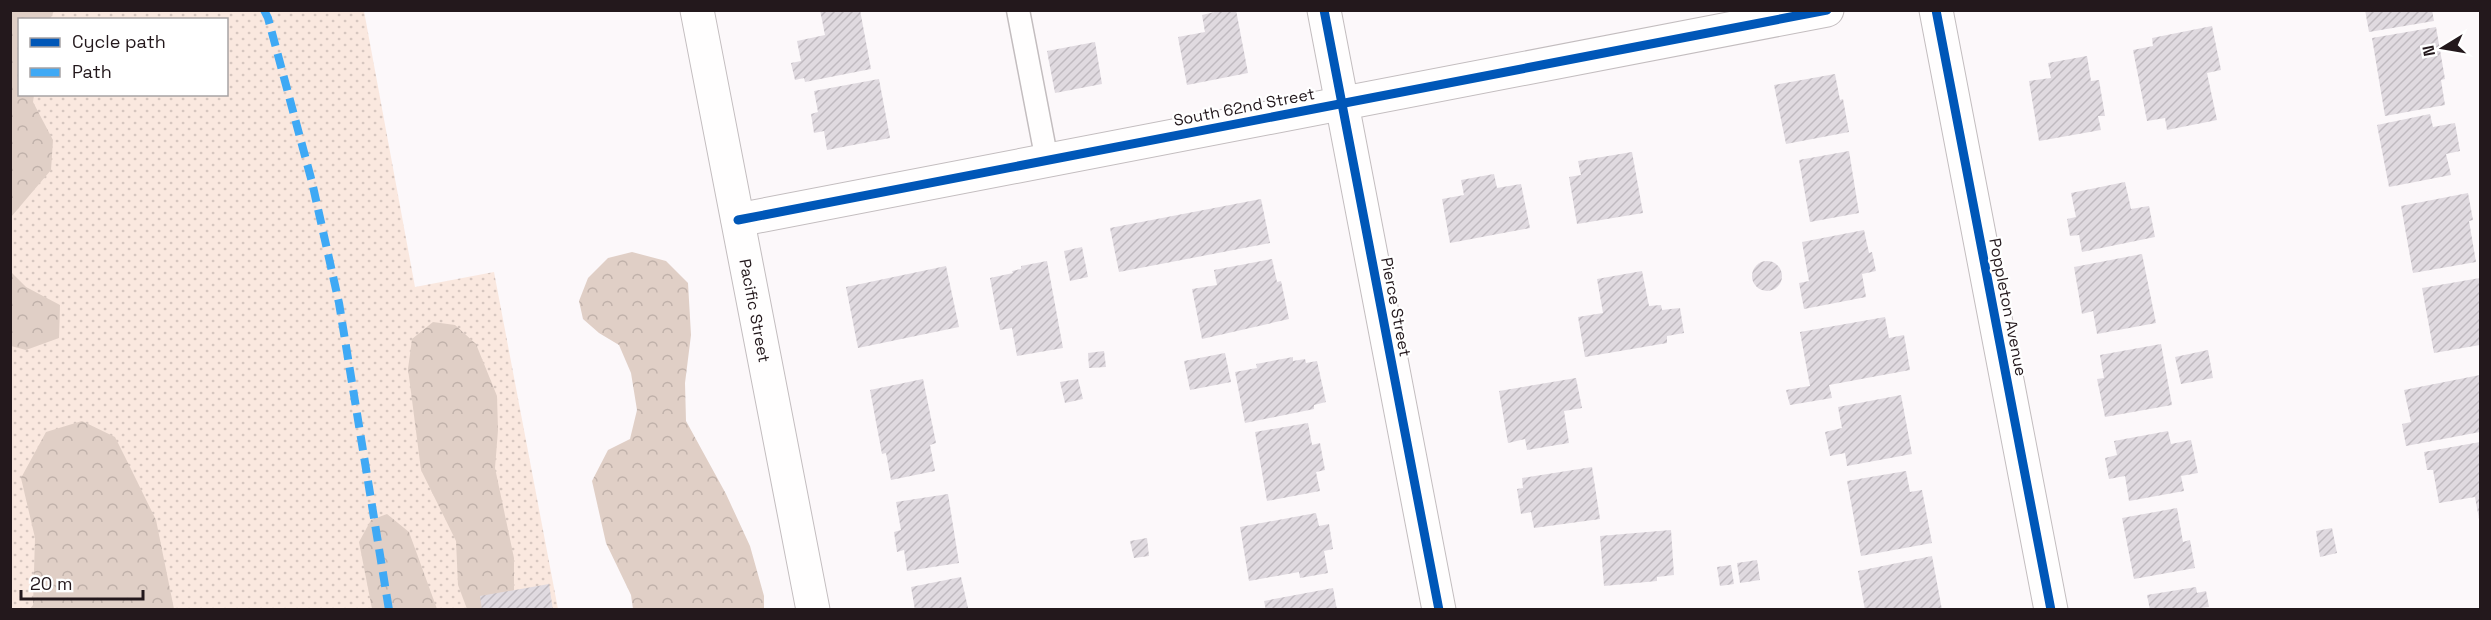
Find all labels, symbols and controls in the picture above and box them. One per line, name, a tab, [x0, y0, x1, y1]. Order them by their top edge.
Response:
legend	[18, 18, 228, 96]
north arrow	[2413, 18, 2473, 78]
text: Cycle path	[72, 30, 166, 53]
text: N	[2417, 43, 2440, 58]
text: Path	[72, 60, 112, 83]
street label: South 62nd Street	[1172, 83, 1316, 131]
street label: Poppleton Avenue	[1984, 236, 2032, 378]
street label: Pierce Street	[1376, 256, 1416, 358]
street label: Pacific Street	[735, 257, 775, 364]
scale bar	[21, 563, 142, 601]
text: 20 m	[30, 572, 73, 595]

